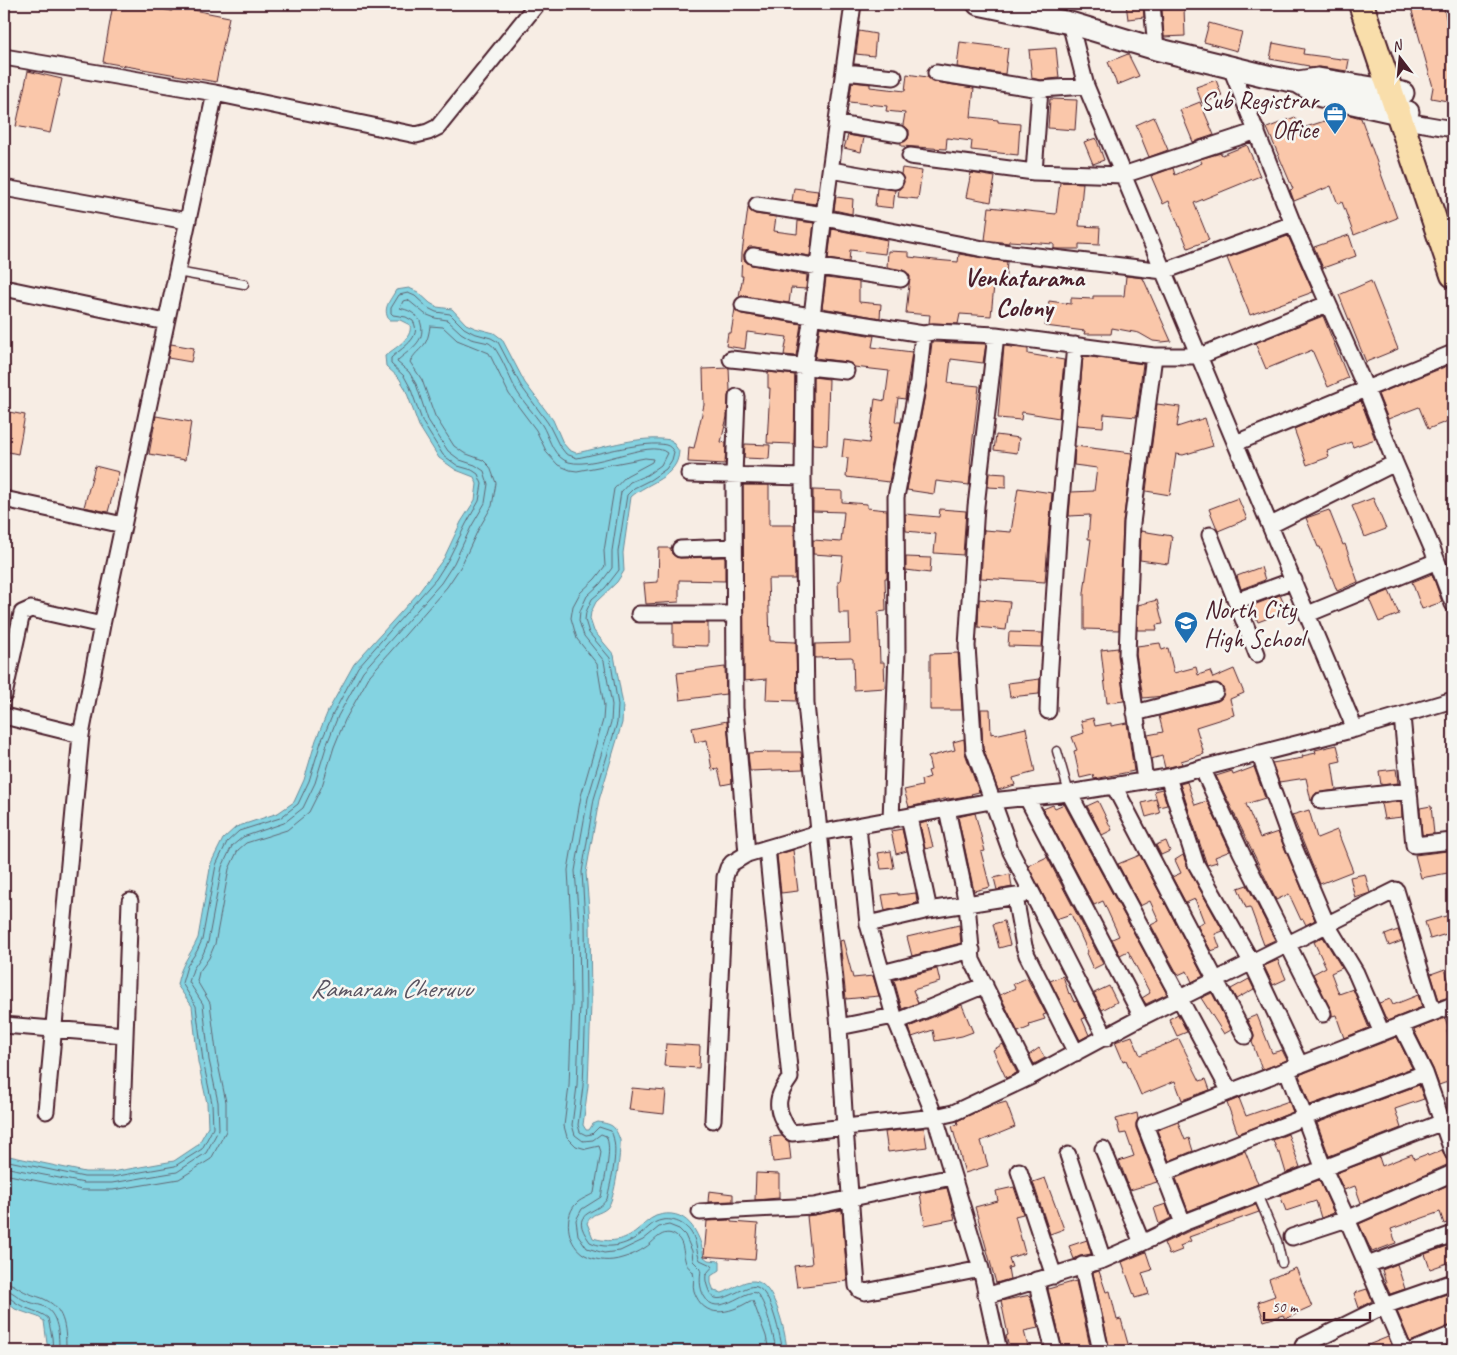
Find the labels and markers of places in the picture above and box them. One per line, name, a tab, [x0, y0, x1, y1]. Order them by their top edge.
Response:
place label: Sub Registrar Office	[1201, 85, 1320, 146]
office icon: Sub Registrar Office	[1322, 101, 1348, 135]
place label: North City High School	[1204, 594, 1309, 655]
school or university icon: North City High School	[1173, 610, 1199, 644]

